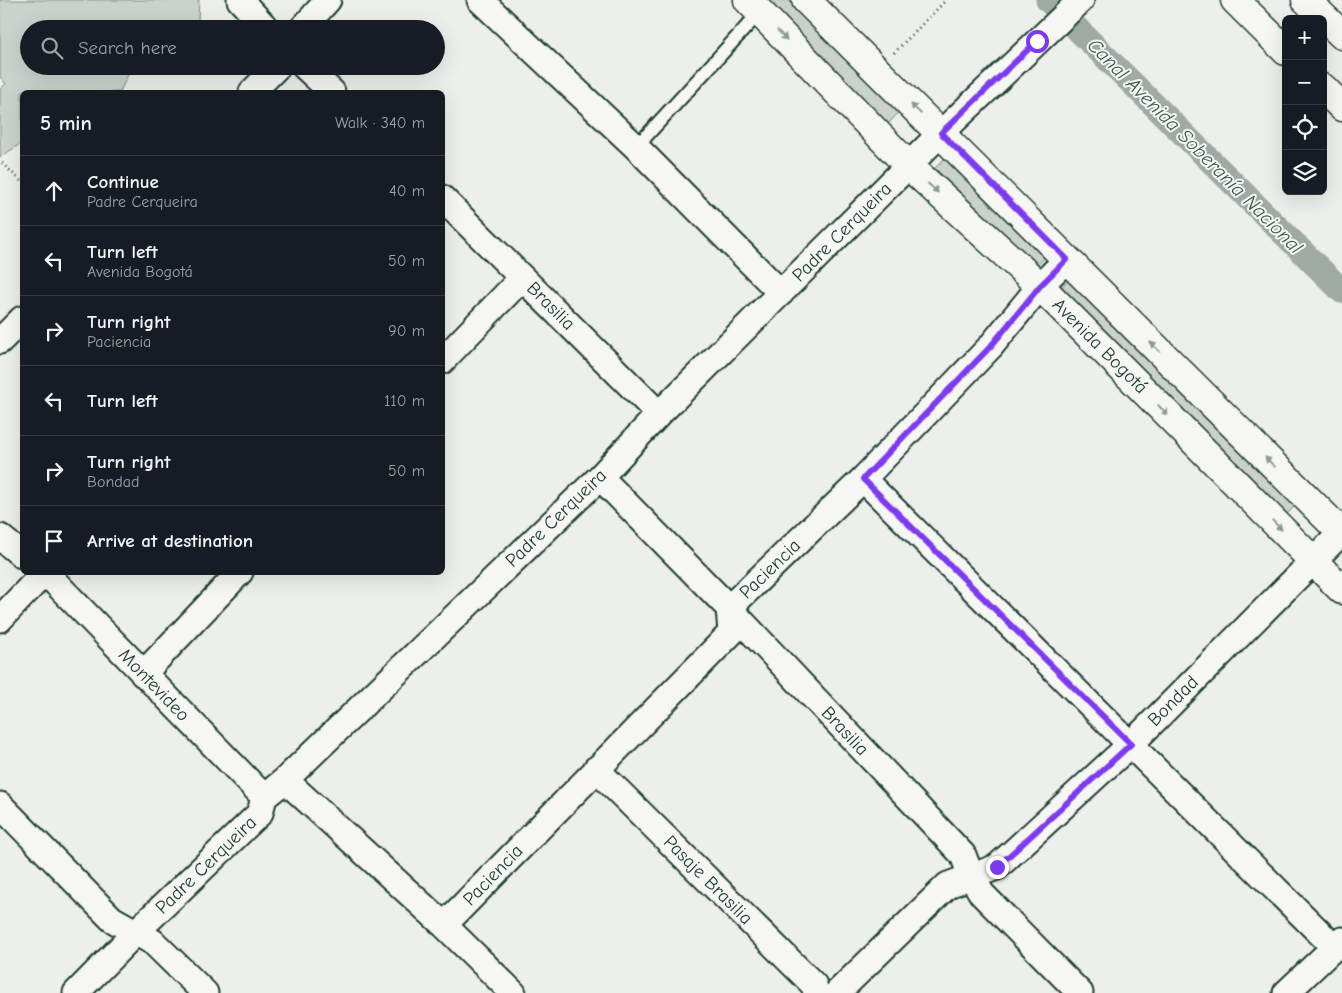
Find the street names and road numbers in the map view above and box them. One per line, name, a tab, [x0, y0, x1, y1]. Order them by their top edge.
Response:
street label: Padre Cerqueira	[788, 178, 896, 286]
street label: Brasilia	[522, 277, 580, 335]
street label: Avenida Bogotá	[1048, 294, 1152, 398]
street label: Padre Cerqueira	[501, 464, 611, 572]
street label: Paciencia	[735, 535, 805, 603]
street label: Montevideo	[114, 644, 194, 726]
street label: Bondad	[1143, 671, 1203, 731]
street label: Brasilia	[817, 702, 873, 760]
street label: Padre Cerqueira	[151, 811, 261, 919]
street label: Pasaje Brasilia	[659, 831, 757, 929]
street label: Paciencia	[459, 840, 527, 910]

